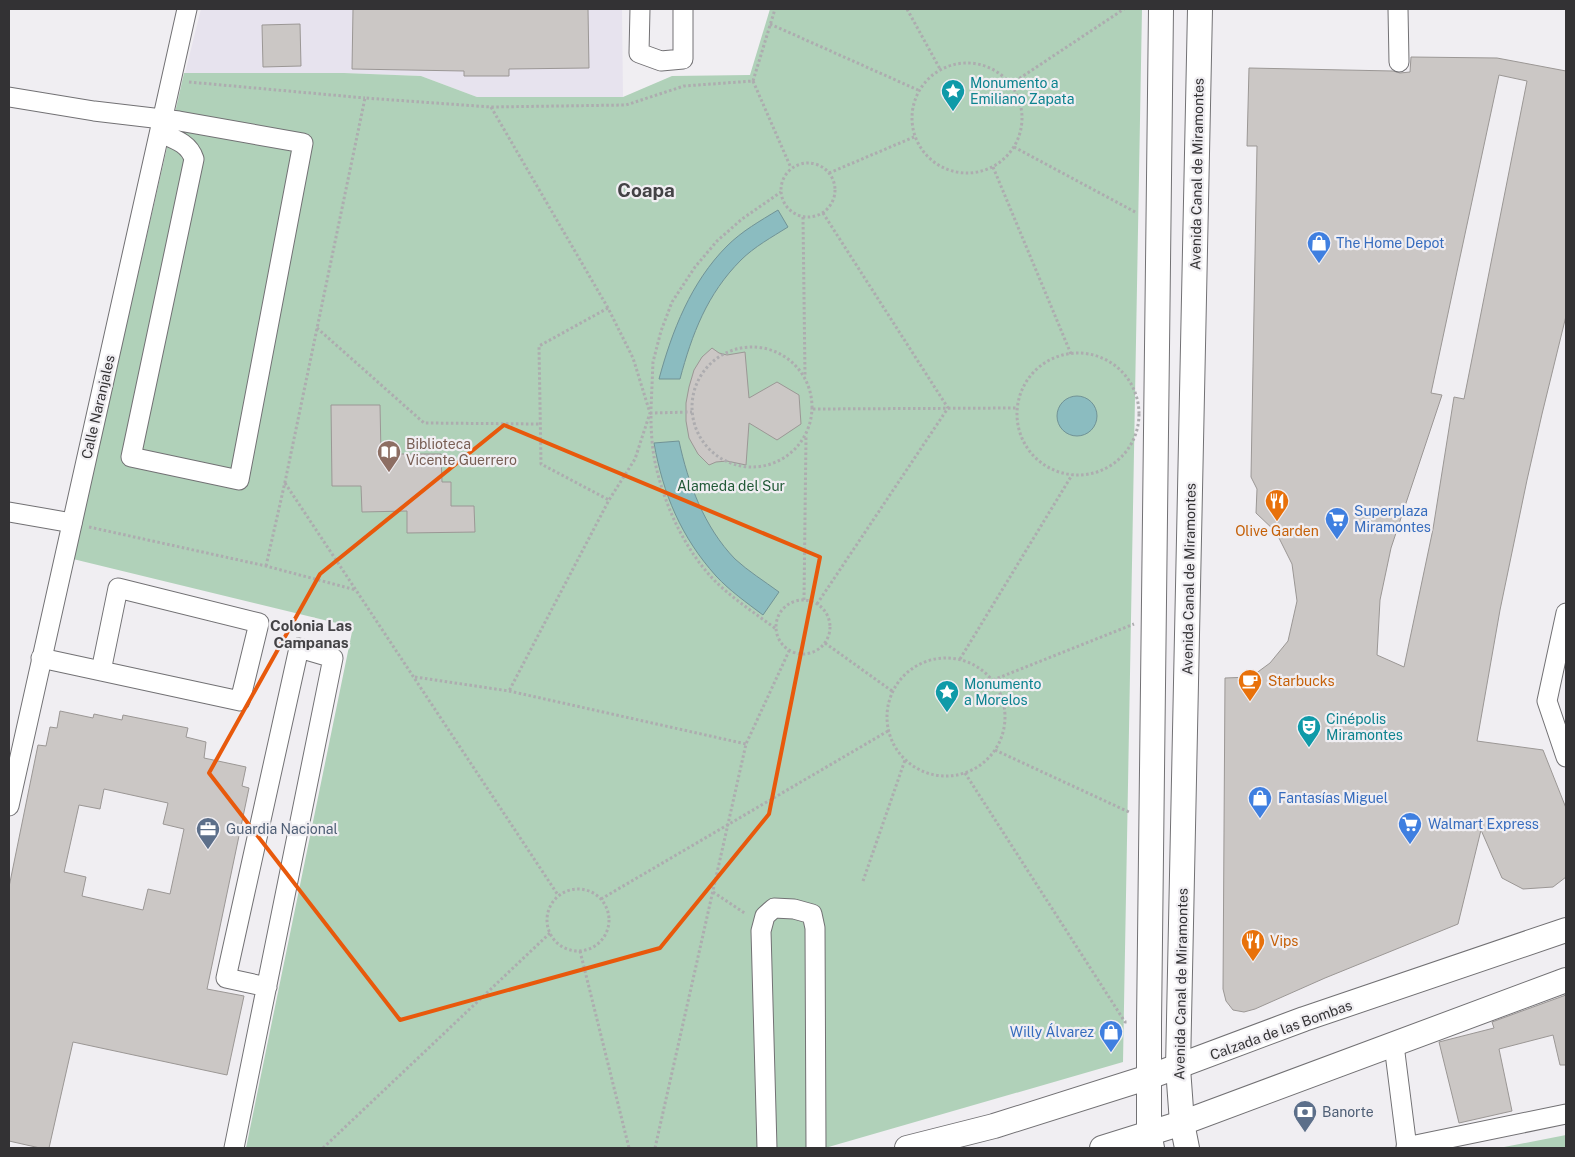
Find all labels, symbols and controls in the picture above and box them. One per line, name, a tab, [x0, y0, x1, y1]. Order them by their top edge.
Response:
place label: Monumento a Emiliano Zapata	[970, 75, 1074, 107]
place icon: Monumento a Emiliano Zapata	[940, 78, 966, 112]
street label: Avenida Canal de Miramontes	[1187, 78, 1207, 270]
district label: Coapa	[617, 179, 675, 201]
shop icon: The Home Depot	[1306, 230, 1332, 264]
place label: The Home Depot	[1336, 235, 1445, 251]
street label: Calle Naranjales	[78, 354, 118, 460]
place label: Biblioteca Vicente Guerrero	[406, 436, 517, 468]
library icon: Biblioteca Vicente Guerrero	[376, 439, 402, 473]
park label: Alameda del Sur	[677, 478, 785, 494]
street label: Avenida Canal de Miramontes	[1179, 483, 1199, 675]
restaurant icon: Olive Garden	[1264, 488, 1290, 522]
place label: Superplaza Miramontes	[1354, 503, 1431, 535]
supermarket icon: Superplaza Miramontes	[1324, 506, 1350, 540]
place label: Olive Garden	[1235, 523, 1319, 539]
district label: Colonia Las Campanas	[270, 617, 352, 651]
cafe icon: Starbucks	[1237, 668, 1263, 702]
place label: Starbucks	[1268, 673, 1334, 689]
place label: Monumento a Morelos	[964, 676, 1042, 708]
place icon: Monumento a Morelos	[934, 679, 960, 713]
place label: Cinépolis Miramontes	[1326, 711, 1403, 743]
theatre icon: Cinépolis Miramontes	[1296, 714, 1322, 748]
shop icon: Fantasías Miguel	[1247, 785, 1273, 819]
place label: Fantasías Miguel	[1278, 790, 1388, 806]
supermarket icon: Walmart Express	[1397, 811, 1423, 845]
office icon: Guardia Nacional	[195, 816, 221, 850]
place label: Walmart Express	[1428, 816, 1539, 832]
place label: Guardia Nacional	[226, 821, 338, 837]
street label: Avenida Canal de Miramontes	[1171, 888, 1191, 1080]
restaurant icon: Vips	[1240, 928, 1266, 962]
place label: Vips	[1270, 933, 1298, 949]
street label: Calzada de las Bombas	[1208, 997, 1354, 1063]
shop icon: Willy Álvarez	[1098, 1019, 1124, 1053]
place label: Willy Álvarez	[1010, 1023, 1094, 1040]
bank icon: Banorte	[1292, 1099, 1318, 1133]
place label: Banorte	[1322, 1104, 1374, 1120]

